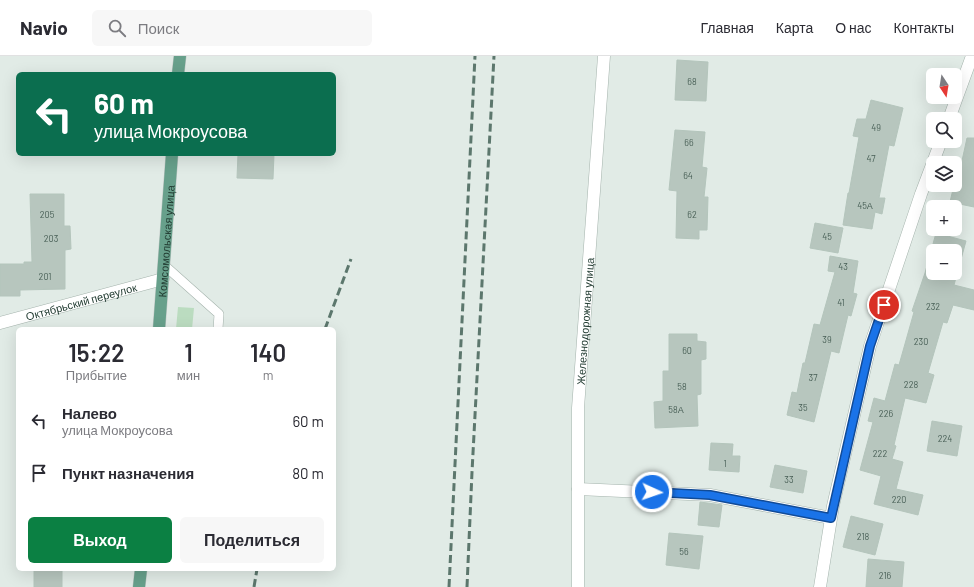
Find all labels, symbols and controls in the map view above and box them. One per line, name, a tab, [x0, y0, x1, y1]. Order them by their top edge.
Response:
search box	[92, 10, 372, 46]
text: Navio	[20, 16, 68, 39]
icon: search	[106, 17, 128, 39]
text: Поиск	[138, 19, 179, 37]
text: Главная	[701, 19, 754, 36]
text: Карта	[776, 19, 813, 36]
text: О нас	[835, 19, 872, 36]
text: Контакты	[894, 19, 954, 36]
north arrow	[926, 68, 962, 104]
map controls	[926, 68, 962, 280]
house number: 68	[687, 76, 697, 87]
text: 60 m	[94, 86, 154, 120]
icon: left	[28, 88, 80, 140]
button: search	[926, 112, 962, 148]
text: улица Мокроусова	[94, 120, 247, 142]
house number: 49	[871, 122, 881, 133]
house number: 66	[684, 137, 694, 148]
house number: 47	[867, 153, 876, 164]
button: layers	[926, 156, 962, 192]
house number: 64	[683, 170, 693, 181]
street label: Комсомольская улица	[155, 184, 176, 298]
house number: 45А	[857, 200, 873, 211]
button: +	[926, 200, 962, 236]
house number: 205	[40, 209, 55, 220]
house number: 62	[687, 209, 697, 220]
house number: 45	[822, 231, 832, 242]
house number: 203	[44, 233, 59, 244]
button: −	[926, 244, 962, 280]
street label: Железнодорожная улица	[573, 256, 596, 385]
house number: 43	[838, 261, 848, 272]
house number: 201	[39, 271, 51, 282]
street label: Октябрьский переулок	[24, 280, 138, 322]
pin	[867, 288, 901, 322]
icon: arrive	[873, 294, 895, 316]
house number: 41	[837, 297, 845, 308]
house number: 232	[926, 301, 940, 312]
house number: 39	[822, 334, 832, 345]
house number: 230	[914, 336, 928, 347]
text: 15:22	[68, 338, 124, 367]
text: 1	[184, 338, 193, 367]
text: 140	[250, 338, 286, 367]
house number: 60	[682, 345, 692, 356]
text: Прибытие	[66, 367, 127, 383]
text: мин	[177, 367, 200, 383]
text: m	[263, 367, 273, 383]
house number: 37	[809, 372, 818, 383]
house number: 228	[904, 379, 918, 390]
house number: 58	[677, 381, 687, 392]
house number: 35	[798, 402, 808, 413]
text: Налево	[62, 404, 117, 422]
house number: 58А	[668, 404, 684, 415]
house number: 226	[879, 408, 893, 419]
icon: left	[28, 410, 50, 432]
text: 60 m	[292, 412, 324, 430]
text: улица Мокроусова	[62, 422, 173, 438]
house number: 224	[938, 433, 952, 444]
house number: 222	[873, 448, 887, 459]
house number: 1	[723, 458, 727, 469]
icon: arrive	[28, 462, 50, 484]
text: Пункт назначения	[62, 464, 194, 482]
text: 80 m	[292, 464, 324, 482]
position arrow	[631, 471, 673, 513]
house number: 33	[784, 474, 794, 485]
house number: 220	[892, 494, 906, 505]
button: Выход	[28, 517, 172, 563]
button: Поделиться	[180, 517, 324, 563]
house number: 218	[857, 531, 870, 542]
house number: 56	[679, 546, 689, 557]
house number: 216	[879, 570, 892, 581]

